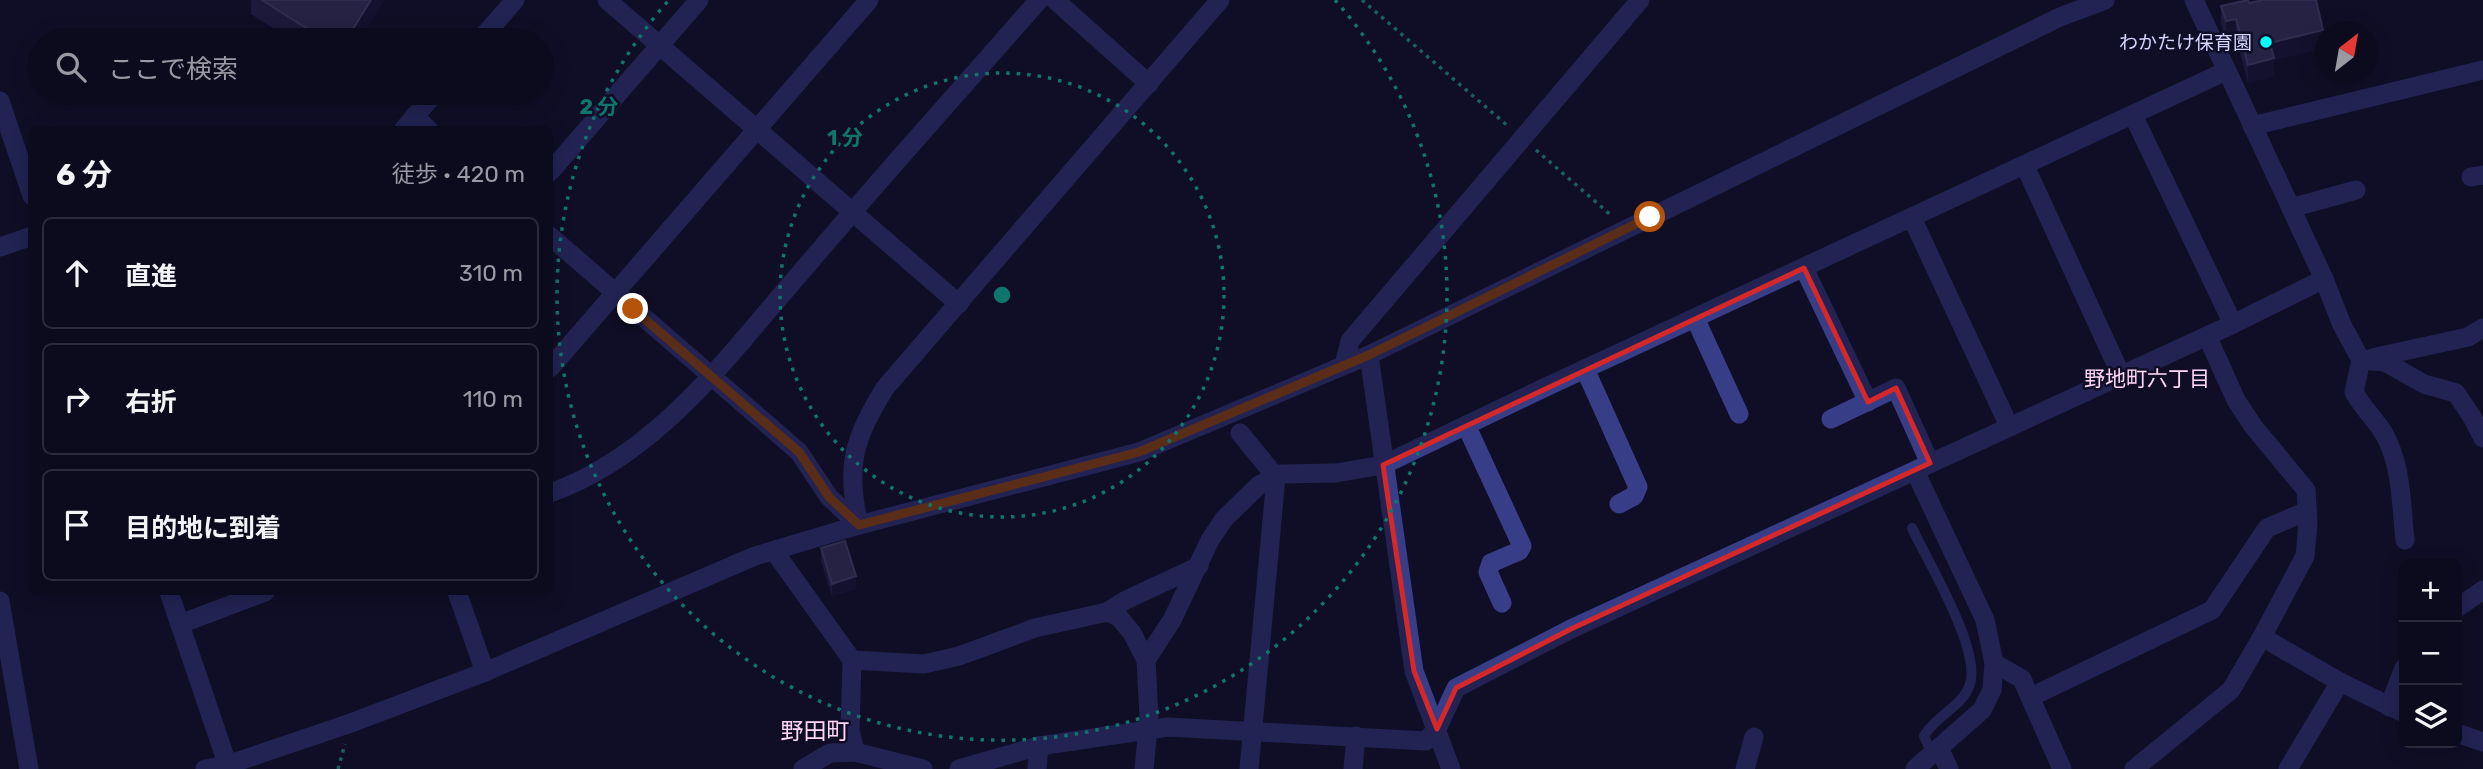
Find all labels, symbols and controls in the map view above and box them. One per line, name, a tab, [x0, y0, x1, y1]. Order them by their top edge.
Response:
north arrow	[2315, 21, 2378, 84]
search box	[28, 28, 553, 105]
place label: わかたけ保育園	[2119, 31, 2252, 54]
marker: わかたけ保育園	[2258, 34, 2274, 50]
icon: search	[52, 48, 90, 86]
text: ここで検索	[108, 54, 238, 85]
text: 2 分	[579, 94, 619, 119]
text: 1 分	[827, 125, 863, 150]
text: 6 分	[56, 157, 112, 193]
text: 徒歩 · 420 m	[392, 160, 525, 188]
route start	[1634, 201, 1665, 232]
icon: ahead	[58, 254, 96, 292]
text: 310 m	[459, 259, 523, 287]
text: 直進	[125, 261, 177, 292]
centre of rings	[990, 283, 1014, 307]
route end	[617, 293, 648, 324]
district label: 野地町六丁目	[2084, 366, 2210, 391]
icon: right	[58, 380, 96, 418]
text: 110 m	[463, 385, 523, 413]
text: 右折	[125, 387, 177, 418]
icon: arrive	[58, 506, 96, 544]
text: 目的地に到着	[125, 513, 281, 544]
map controls	[2399, 559, 2462, 748]
button: +	[2399, 559, 2462, 622]
button: −	[2399, 622, 2462, 685]
button: layers	[2399, 685, 2462, 748]
district label: 野田町	[781, 717, 850, 745]

